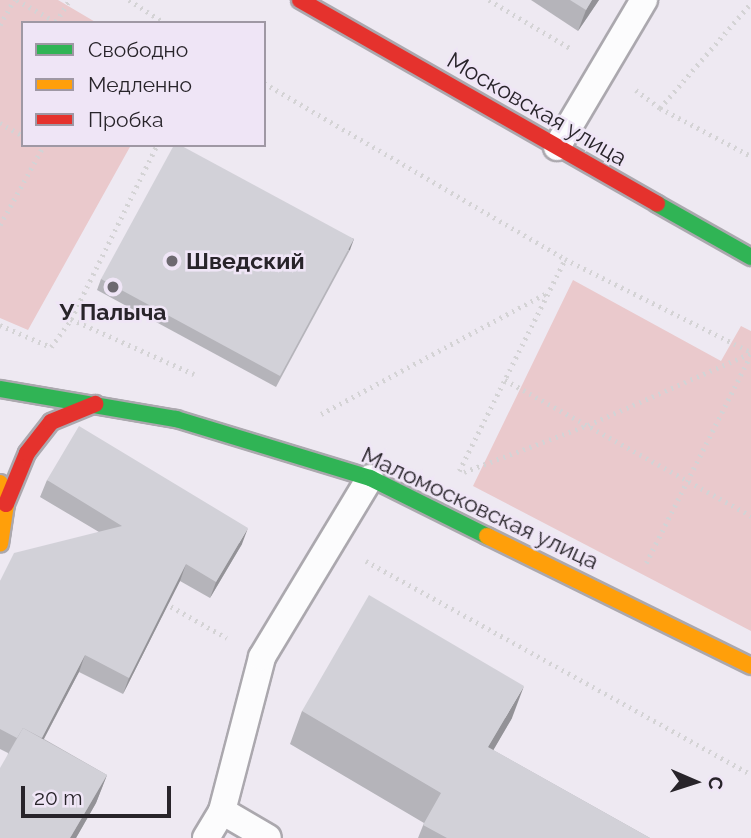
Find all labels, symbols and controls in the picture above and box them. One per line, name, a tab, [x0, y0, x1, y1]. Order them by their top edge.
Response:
legend	[21, 21, 266, 147]
text: Свободно	[88, 37, 188, 62]
street label: Московская улица	[442, 46, 632, 172]
text: Медленно	[88, 72, 192, 97]
text: Пробка	[88, 107, 164, 132]
place label: Шведский	[186, 247, 305, 275]
marker: Шведский	[164, 253, 180, 269]
marker: У Палыча	[105, 279, 121, 295]
place label: У Палыча	[59, 298, 167, 326]
street label: Маломосковская улица	[357, 441, 603, 575]
north arrow	[660, 747, 730, 817]
scale bar	[24, 772, 175, 816]
text: С	[705, 776, 727, 790]
text: 20 m	[34, 785, 82, 810]

